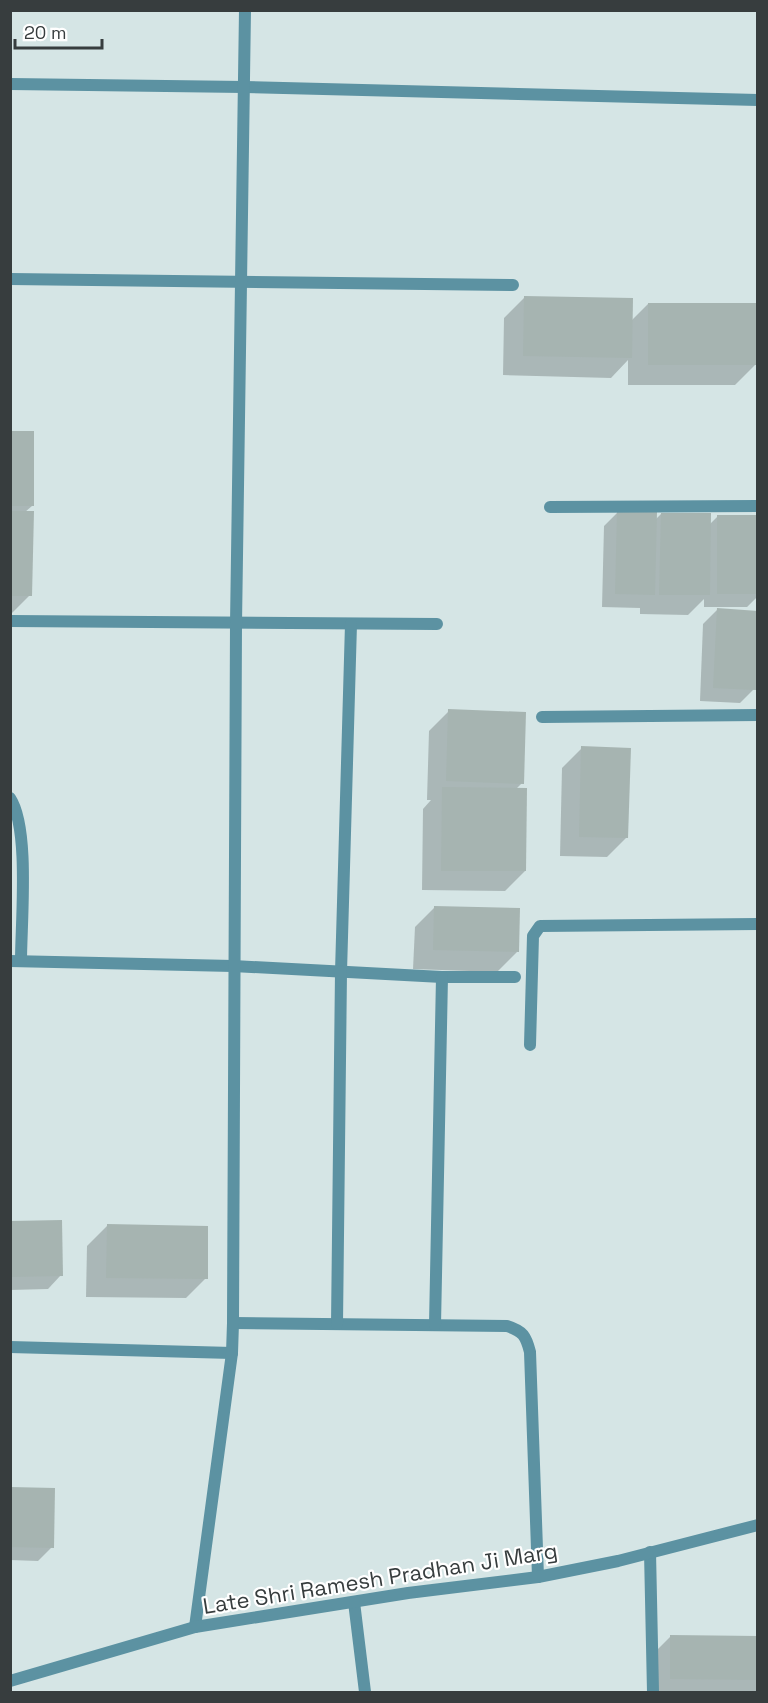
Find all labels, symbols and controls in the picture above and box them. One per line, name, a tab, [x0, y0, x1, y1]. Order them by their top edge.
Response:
scale bar	[15, 12, 102, 50]
text: 20 m	[24, 21, 67, 44]
street label: Late Shri Ramesh Pradhan Ji Marg	[201, 1536, 559, 1620]

